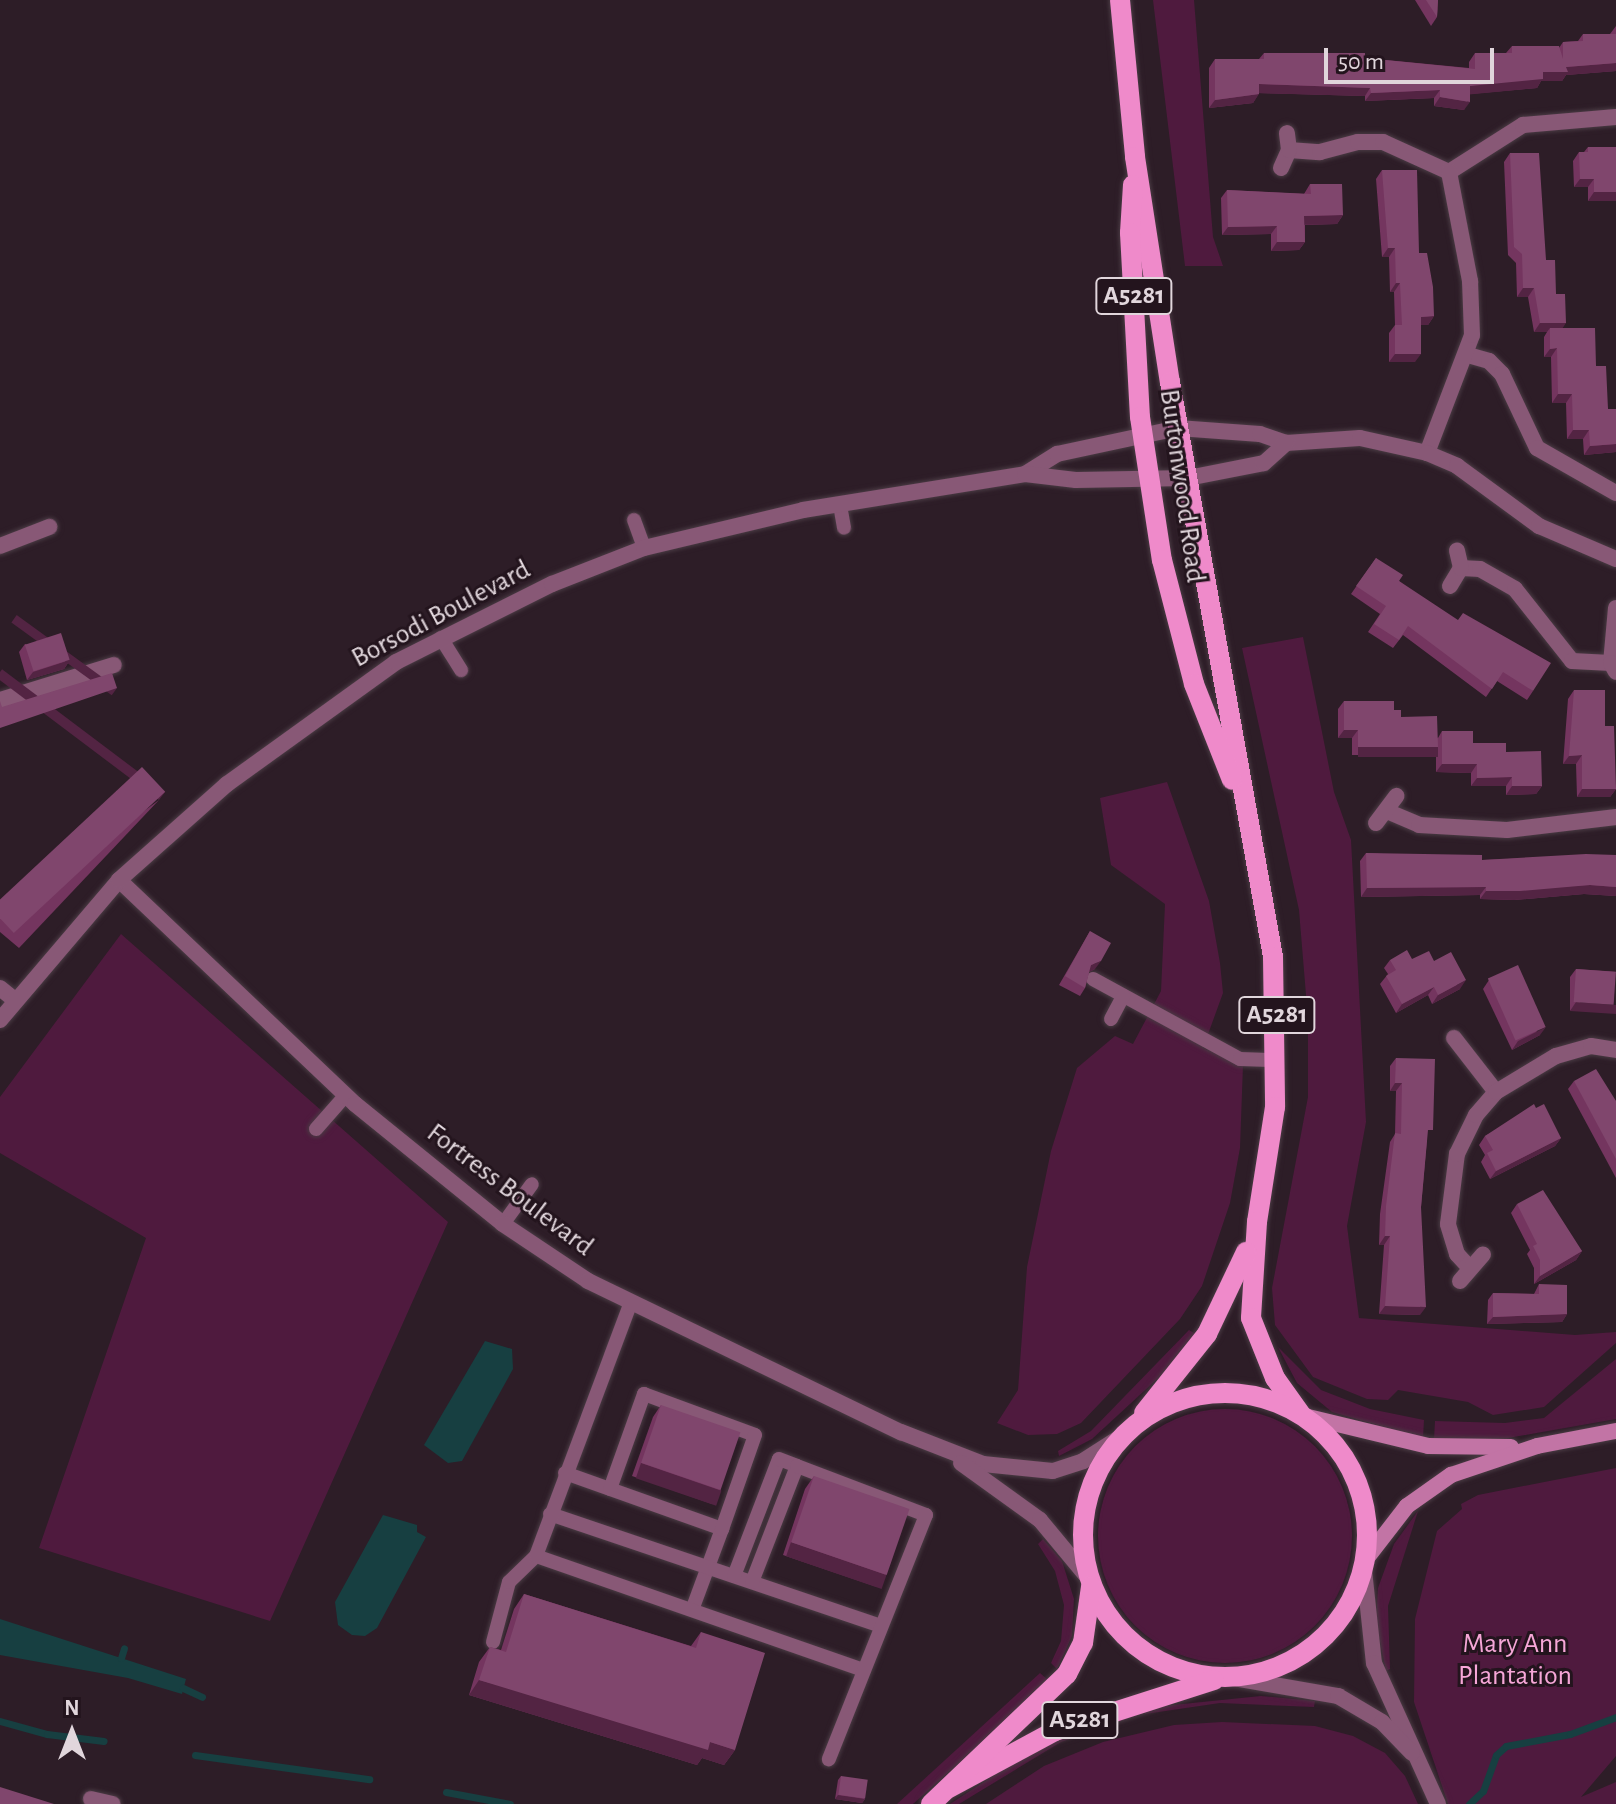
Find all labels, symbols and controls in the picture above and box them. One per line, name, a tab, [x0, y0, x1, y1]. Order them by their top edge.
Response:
scale bar	[1328, 32, 1498, 82]
text: 50 m	[1338, 50, 1384, 74]
road number: A5281	[1094, 274, 1174, 318]
street label: Burtonwood Road	[1152, 387, 1212, 585]
street label: Borsodi Boulevard	[346, 553, 536, 675]
road number: A5281	[1237, 993, 1317, 1037]
street label: Fortress Boulevard	[420, 1116, 600, 1264]
park label: Mary Ann Plantation	[1458, 1627, 1572, 1693]
north arrow	[32, 1692, 112, 1772]
text: N	[64, 1697, 80, 1719]
road number: A5281	[1040, 1698, 1120, 1742]

